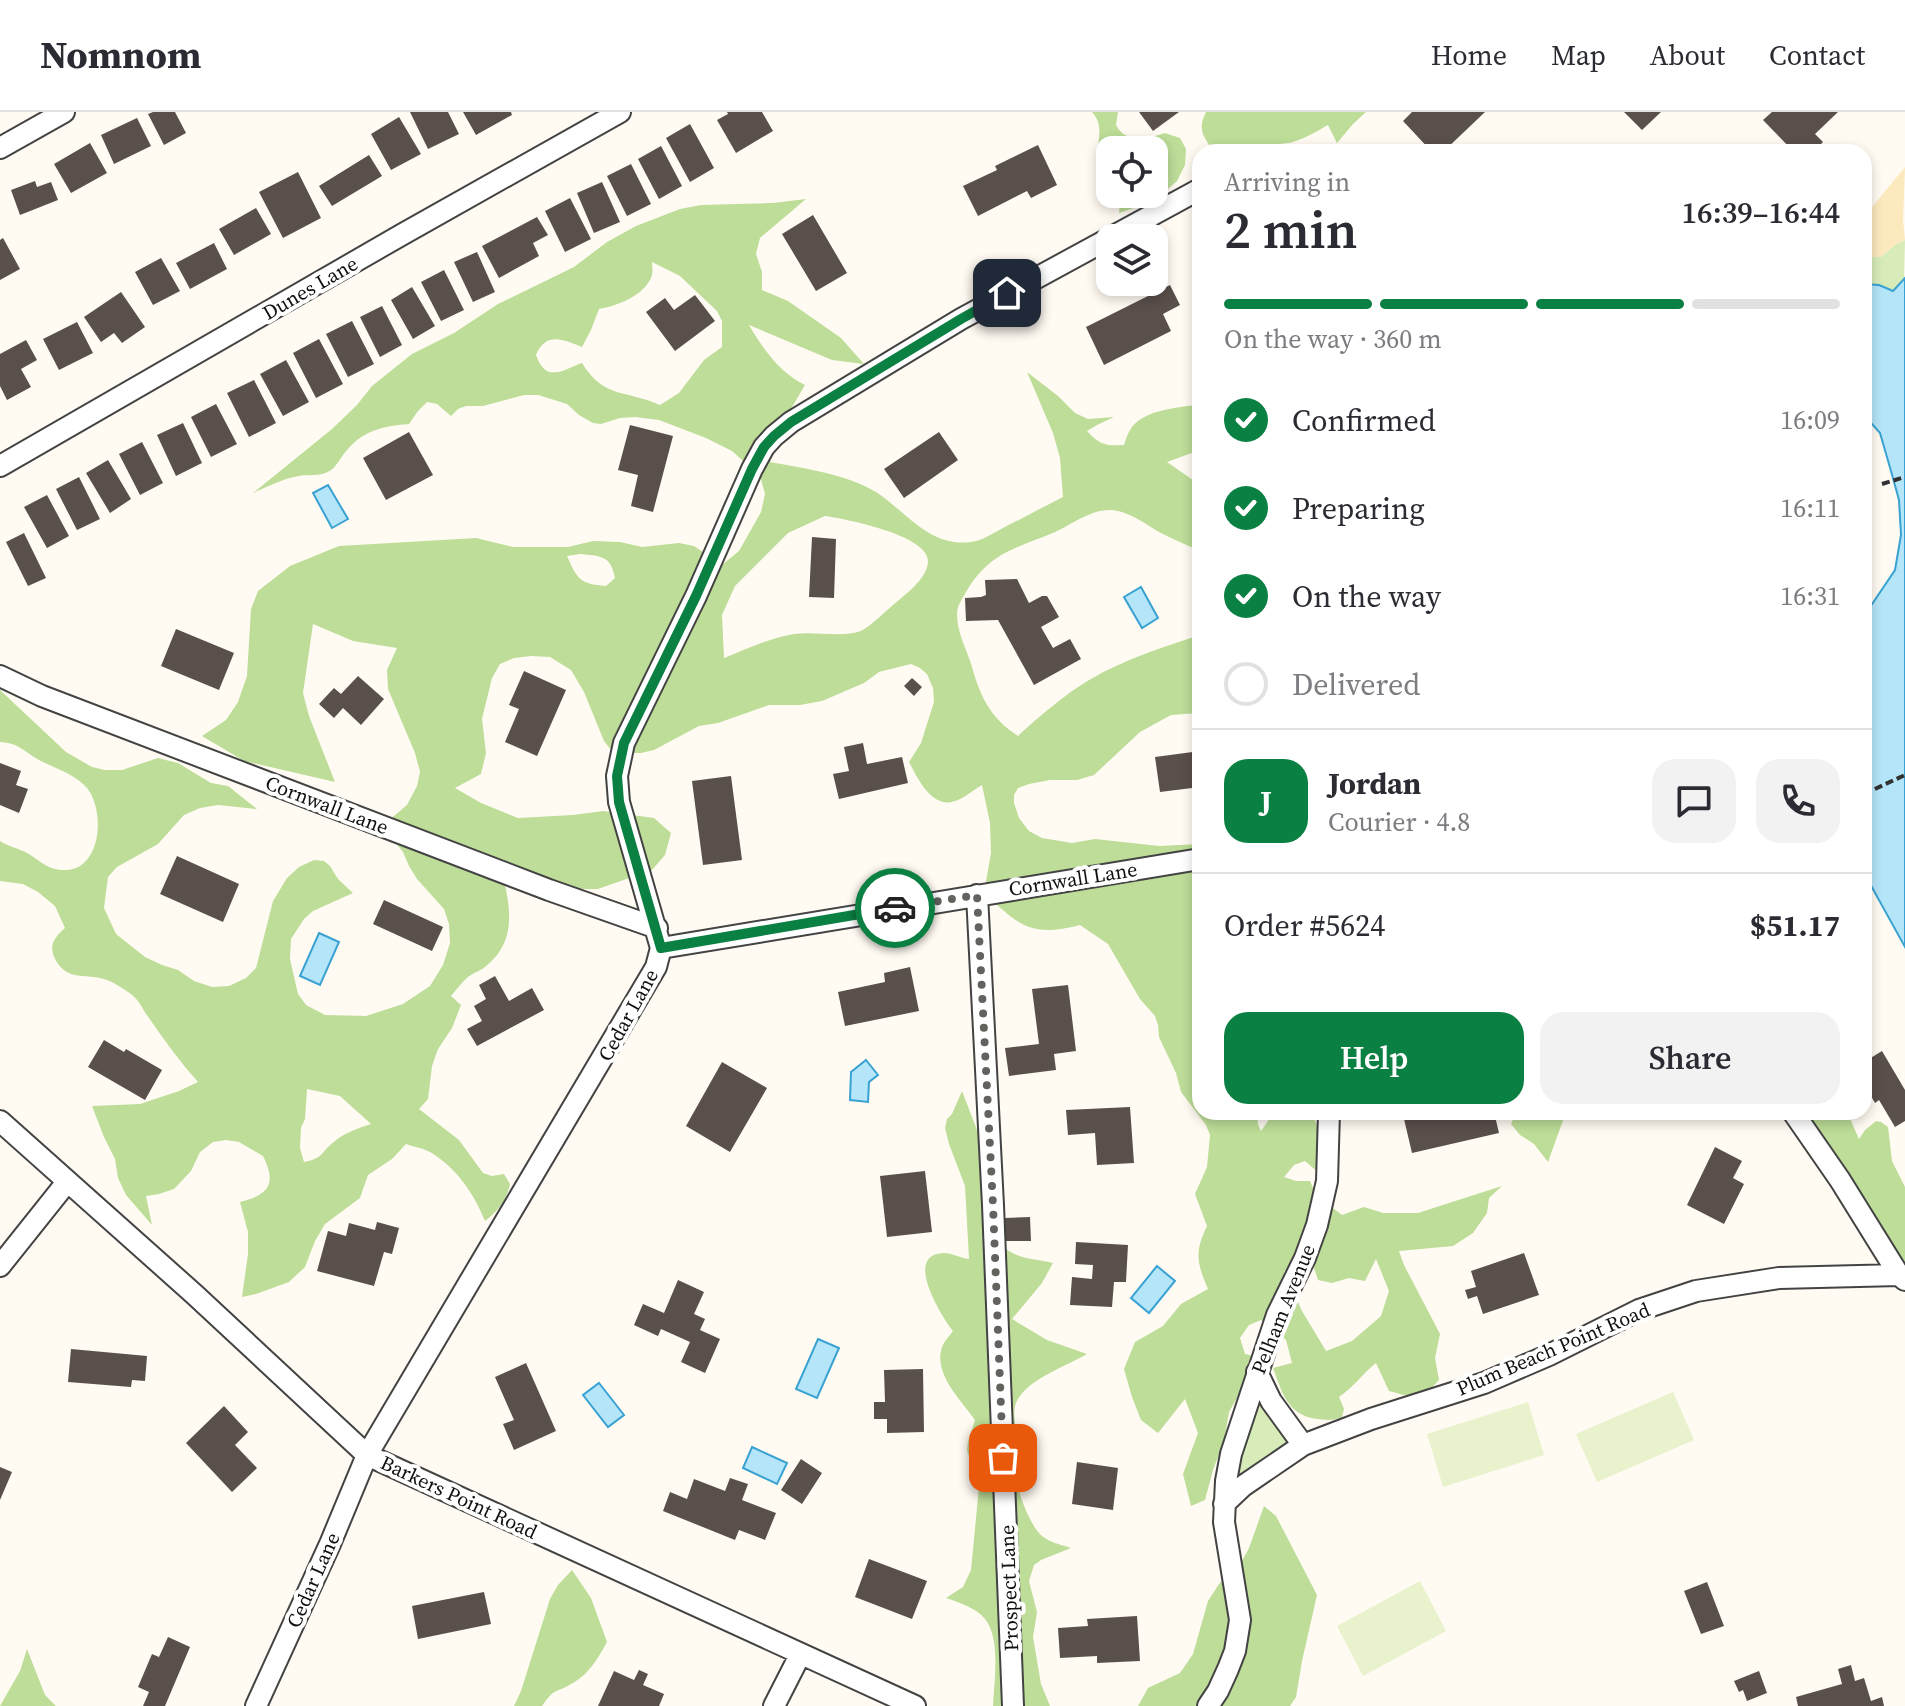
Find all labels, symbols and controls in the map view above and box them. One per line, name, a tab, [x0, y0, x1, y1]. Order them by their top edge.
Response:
text: Nomnom	[40, 29, 201, 81]
text: Home	[1431, 36, 1507, 74]
text: Map	[1551, 36, 1606, 74]
text: About	[1650, 36, 1725, 74]
text: Contact	[1769, 36, 1865, 74]
map controls	[1096, 136, 1168, 296]
button: locate	[1096, 136, 1168, 208]
text: Arriving in	[1224, 164, 1350, 200]
text: 16:39–16:44	[1681, 192, 1840, 233]
text: 2 min	[1224, 194, 1357, 265]
button: layers	[1096, 224, 1168, 296]
street label: Dunes Lane	[257, 249, 363, 327]
pin	[973, 259, 1041, 327]
icon: home	[985, 271, 1029, 315]
text: On the way · 360 m	[1224, 321, 1442, 357]
icon: check	[1224, 398, 1268, 442]
text: Confirmed	[1292, 400, 1436, 441]
text: 16:09	[1780, 402, 1840, 438]
icon: check	[1224, 486, 1268, 530]
text: Preparing	[1292, 488, 1425, 529]
text: 16:11	[1780, 490, 1840, 526]
icon: check	[1224, 574, 1268, 618]
text: On the way	[1292, 576, 1441, 617]
text: 16:31	[1780, 578, 1840, 614]
text: Delivered	[1292, 664, 1420, 705]
button: chat	[1652, 759, 1736, 843]
button: phone	[1756, 759, 1840, 843]
text: Jordan	[1328, 763, 1421, 804]
street label: Cornwall Lane	[261, 769, 393, 841]
text: J	[1260, 781, 1272, 822]
text: Courier · 4.8	[1328, 804, 1470, 840]
street label: Cornwall Lane	[1007, 855, 1139, 903]
courier	[855, 868, 935, 948]
icon: car	[873, 886, 917, 930]
text: Order #5624	[1224, 905, 1385, 946]
text: $51.17	[1750, 905, 1840, 946]
street label: Cedar Lane	[591, 964, 665, 1066]
button: Help	[1224, 1012, 1524, 1104]
button: Share	[1540, 1012, 1840, 1104]
street label: Pelham Avenue	[1244, 1240, 1322, 1378]
street label: Plum Beach Point Road	[1452, 1295, 1655, 1402]
pin	[969, 1424, 1037, 1492]
icon: bag	[981, 1436, 1025, 1480]
street label: Barkers Point Road	[376, 1448, 543, 1546]
street label: Prospect Lane	[993, 1524, 1025, 1652]
street label: Cedar Lane	[280, 1528, 346, 1632]

